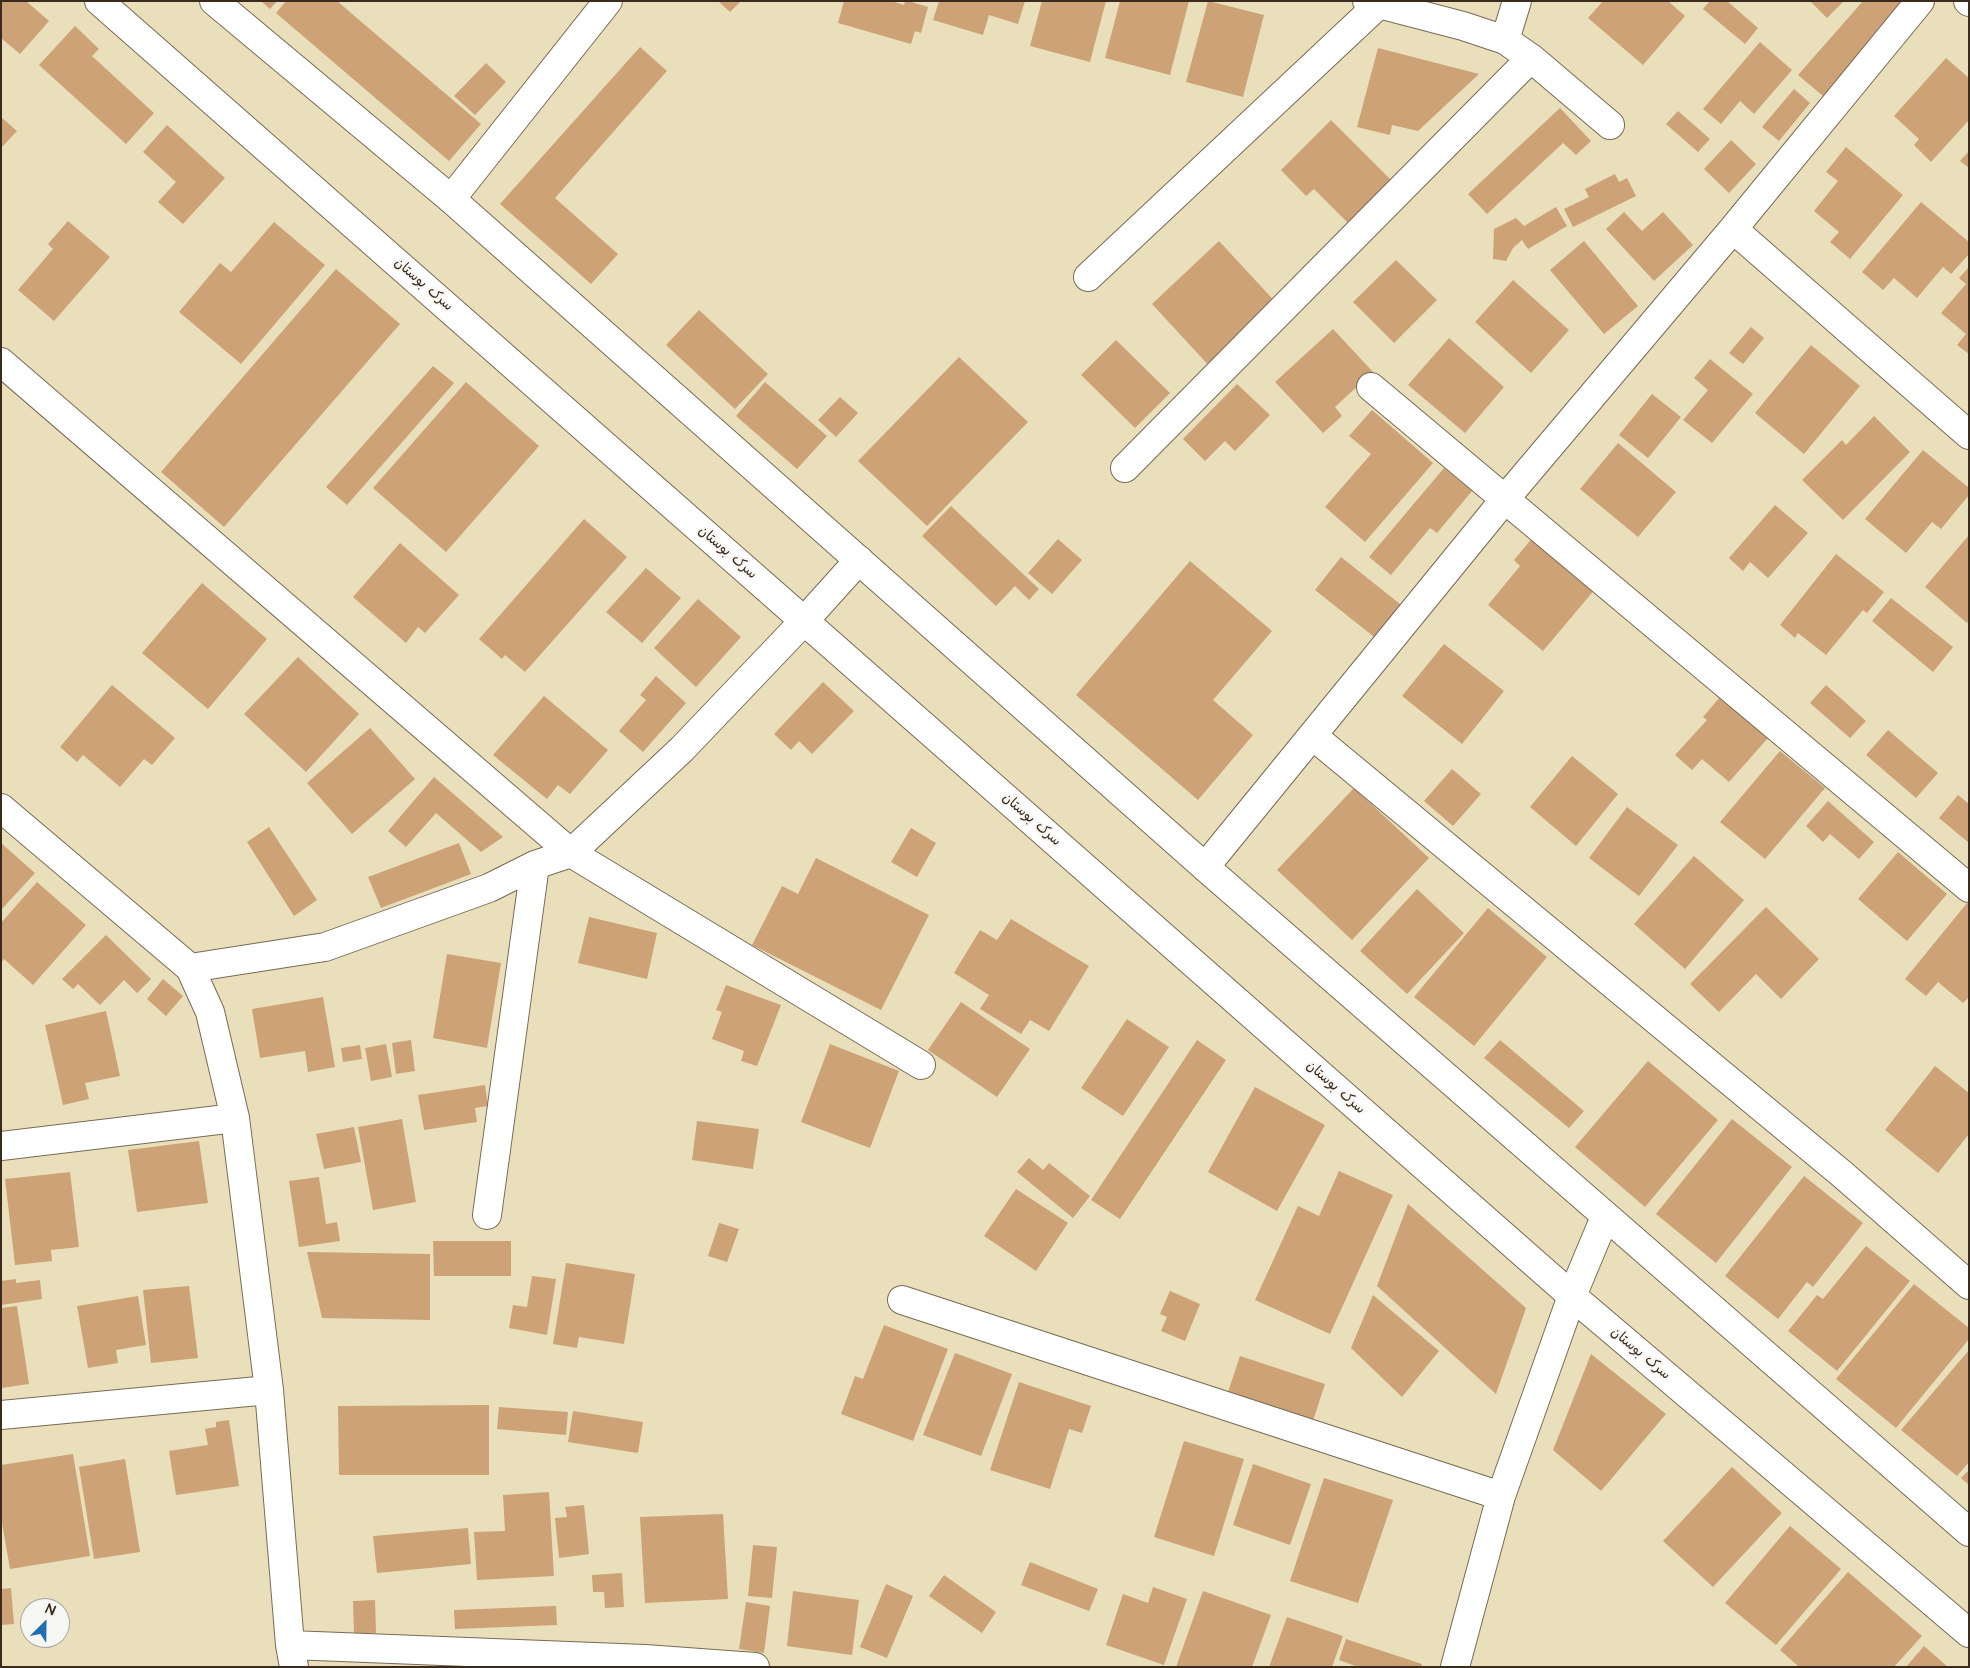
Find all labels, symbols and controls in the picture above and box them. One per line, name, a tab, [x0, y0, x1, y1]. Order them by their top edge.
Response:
street label: سرک بوستان	[390, 255, 456, 315]
street label: سرک بوستان	[694, 523, 760, 583]
street label: سرک بوستان	[998, 790, 1064, 850]
street label: سرک بوستان	[1302, 1058, 1368, 1118]
street label: سرک بوستان	[1607, 1324, 1673, 1384]
north arrow	[20, 1598, 70, 1648]
text: N	[43, 1599, 58, 1621]

